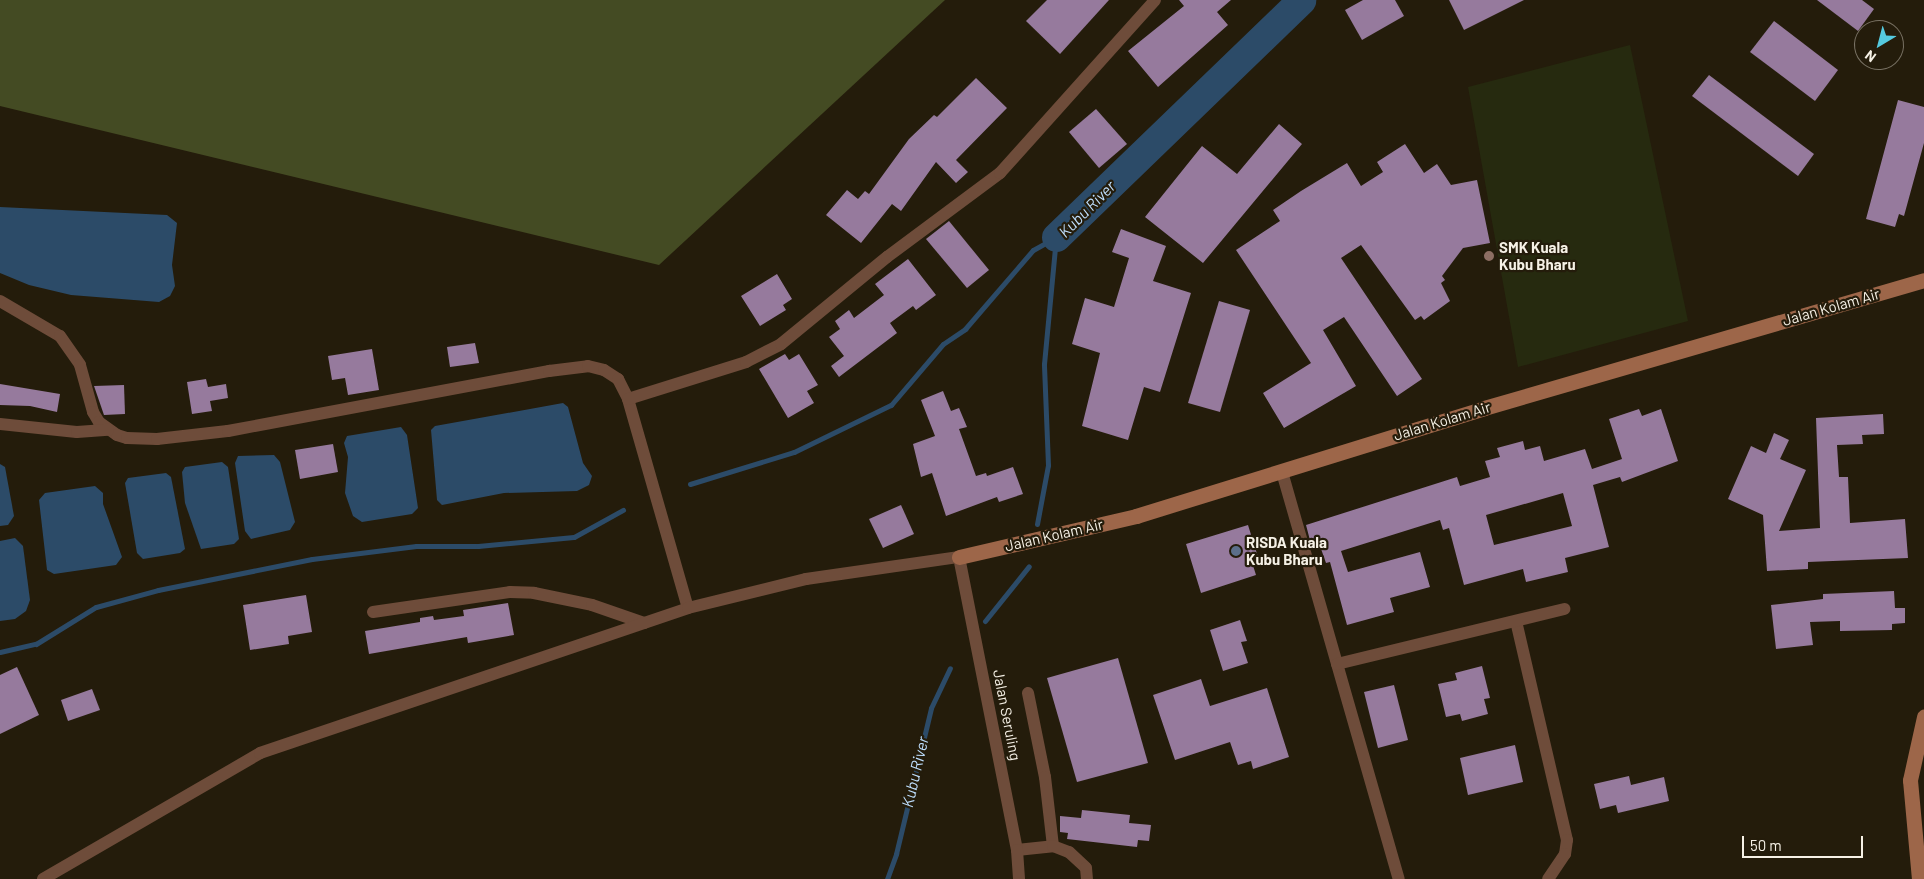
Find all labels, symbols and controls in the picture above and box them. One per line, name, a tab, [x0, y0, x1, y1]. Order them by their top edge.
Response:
north arrow	[1854, 20, 1904, 70]
text: N	[1861, 47, 1879, 66]
water label: Kubu River	[1055, 177, 1119, 241]
place label: SMK Kuala Kubu Bharu	[1499, 238, 1576, 273]
marker: SMK Kuala Kubu Bharu	[1483, 250, 1495, 262]
street label: Jalan Kolam Air	[1780, 284, 1882, 330]
street label: Jalan Kolam Air	[1391, 398, 1493, 444]
street label: Jalan Kolam Air	[1003, 515, 1105, 555]
place label: RISDA Kuala Kubu Bharu	[1246, 533, 1327, 568]
marker: RISDA Kuala Kubu Bharu	[1230, 545, 1242, 557]
street label: Jalan Seruling	[989, 668, 1025, 762]
water label: Kubu River	[898, 735, 932, 809]
scale bar	[1744, 826, 1865, 858]
text: 50 m	[1750, 836, 1782, 854]

